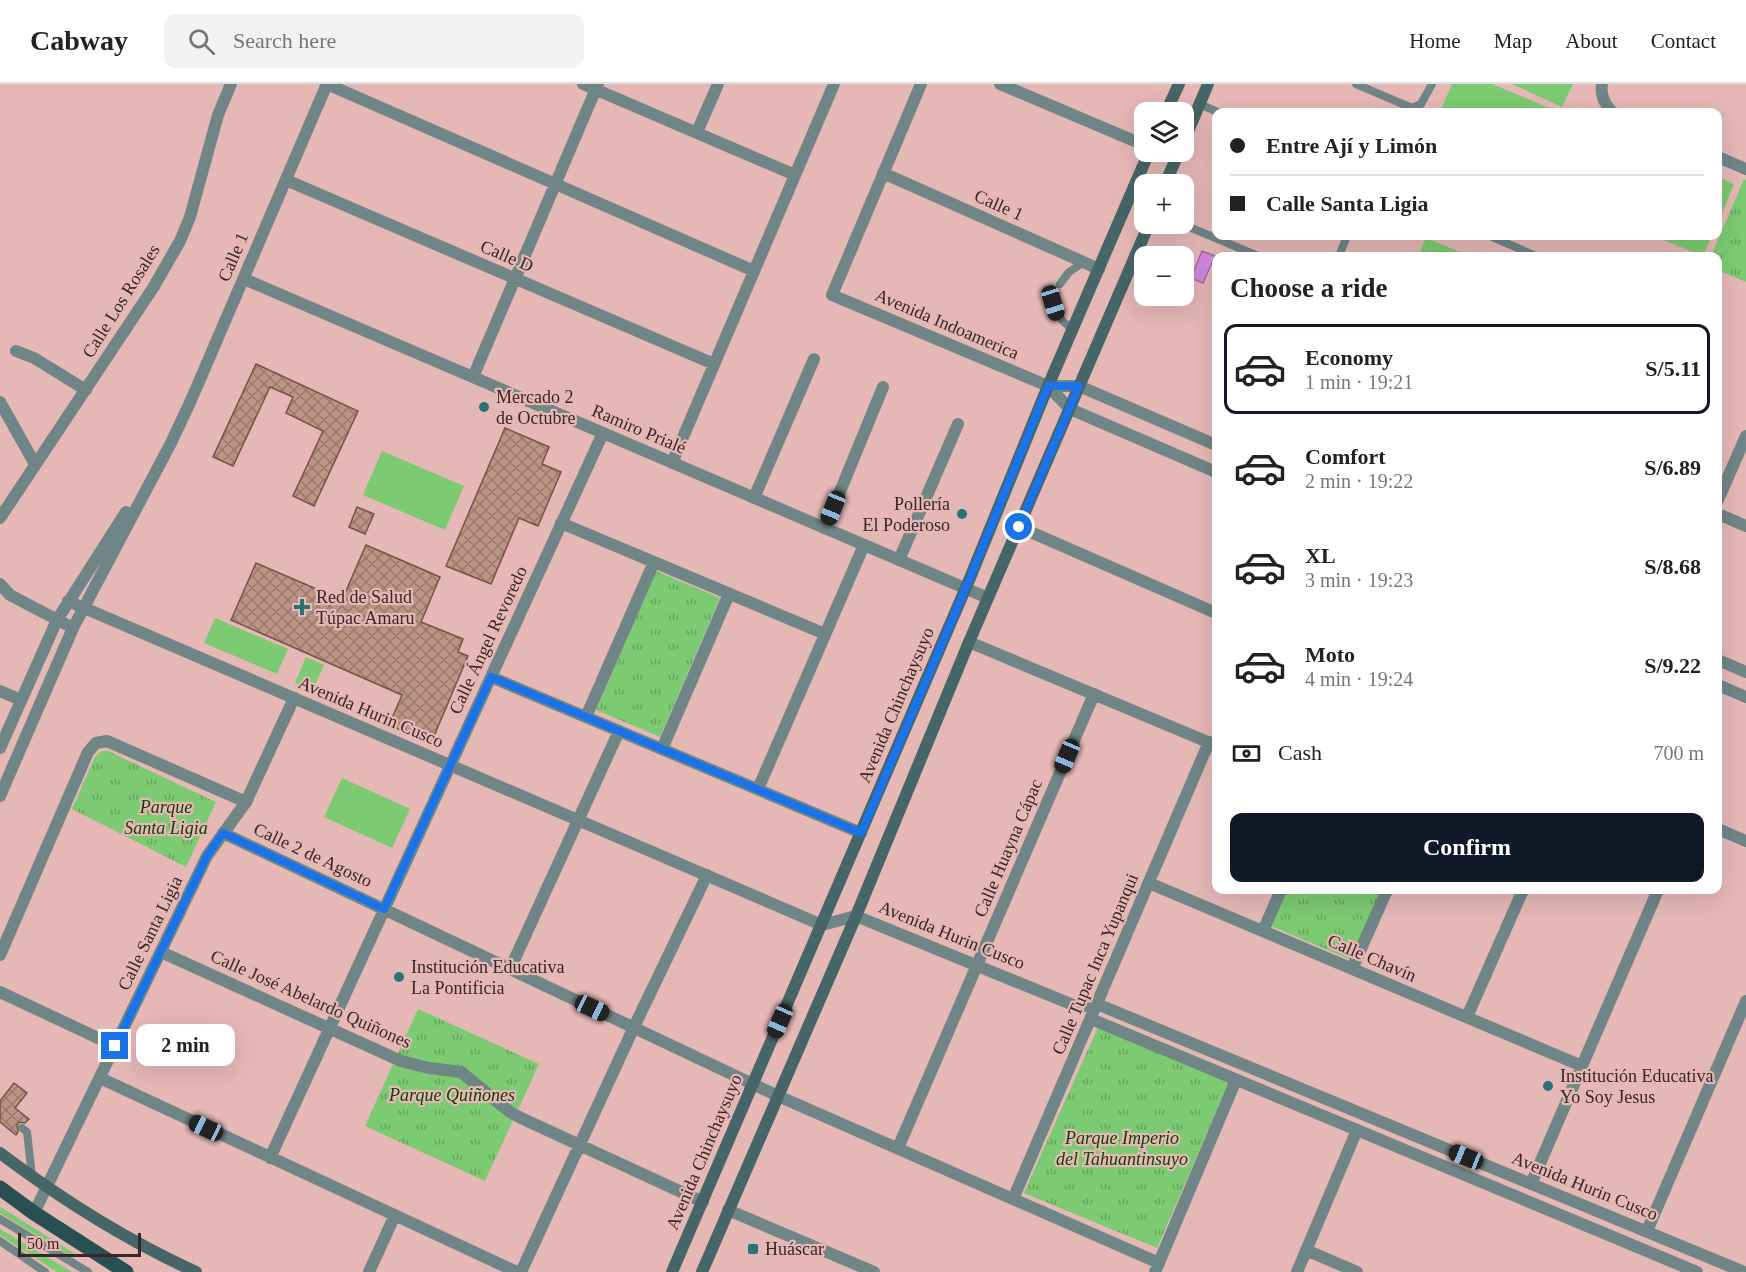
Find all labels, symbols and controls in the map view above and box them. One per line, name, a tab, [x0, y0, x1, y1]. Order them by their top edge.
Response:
search box	[164, 14, 584, 68]
text: Cabway	[30, 25, 128, 56]
icon: search	[185, 25, 218, 58]
text: Search here	[233, 28, 336, 53]
text: Home	[1409, 29, 1461, 53]
text: Map	[1494, 29, 1532, 53]
text: About	[1565, 29, 1618, 53]
text: Contact	[1651, 29, 1716, 53]
map controls	[1134, 102, 1194, 306]
button: layers	[1134, 102, 1194, 162]
text: Entre Ají y Limón	[1266, 133, 1437, 158]
button: +	[1134, 174, 1194, 234]
street label: Calle 1	[971, 185, 1027, 225]
text: Calle Santa Ligia	[1266, 191, 1429, 216]
street label: Calle 1	[214, 229, 252, 285]
street label: Calle D	[478, 236, 536, 276]
street label: Calle Los Rosales	[78, 241, 164, 361]
button: −	[1134, 246, 1194, 306]
text: Choose a ride	[1230, 273, 1388, 303]
car	[1039, 283, 1067, 323]
street label: Avenida Indoamerica	[872, 285, 1022, 363]
icon: car	[1233, 342, 1287, 396]
text: Economy	[1305, 345, 1393, 370]
text: S/5.11	[1645, 356, 1701, 381]
text: 1 min · 19:21	[1305, 371, 1413, 393]
place label: Mercado 2 de Octubre	[496, 387, 575, 428]
marker: Mercado 2 de Octubre	[477, 400, 491, 414]
street label: Ramiro Prialé	[589, 400, 689, 458]
icon: car	[1233, 441, 1287, 495]
text: Comfort	[1305, 444, 1386, 469]
text: S/6.89	[1644, 455, 1701, 480]
text: 2 min · 19:22	[1305, 470, 1413, 492]
car	[818, 488, 848, 528]
place label: Pollería El Poderoso	[863, 494, 950, 535]
marker: Pollería El Poderoso	[955, 507, 969, 521]
route start	[1005, 513, 1032, 540]
icon: car	[1233, 540, 1287, 594]
text: XL	[1305, 543, 1336, 568]
text: S/8.68	[1644, 554, 1701, 579]
street label: Calle Ángel Revoredo	[444, 562, 531, 717]
text: 3 min · 19:23	[1305, 569, 1413, 591]
place label: Red de Salud Túpac Amaru	[316, 587, 414, 628]
marker: Red de Salud Túpac Amaru	[293, 598, 311, 616]
street label: Avenida Chinchaysuyo	[854, 624, 938, 786]
icon: car	[1233, 639, 1287, 693]
text: Moto	[1305, 642, 1355, 667]
text: S/9.22	[1644, 653, 1701, 678]
text: 4 min · 19:24	[1305, 668, 1413, 690]
street label: Avenida Hurin Cusco	[295, 672, 447, 752]
car	[1052, 736, 1082, 776]
icon: cash	[1230, 737, 1263, 770]
text: Cash	[1278, 740, 1322, 765]
text: 700 m	[1653, 742, 1704, 764]
street label: Calle Huayna Cápac	[970, 776, 1046, 920]
park label: Parque Santa Ligia	[124, 797, 208, 838]
button: Confirm	[1230, 813, 1704, 882]
street label: Calle 2 de Agosto	[251, 819, 375, 891]
street label: Calle Tupac Inca Yupanqui	[1048, 870, 1142, 1058]
street label: Calle Santa Ligia	[114, 872, 186, 994]
street label: Avenida Hurin Cusco	[876, 897, 1028, 973]
street label: Calle Chavín	[1325, 930, 1419, 986]
street label: Calle José Abelardo Quiñones	[208, 946, 414, 1052]
place label: Institución Educativa La Pontificia	[411, 957, 564, 998]
marker: Institución Educativa La Pontificia	[392, 970, 406, 984]
car	[572, 992, 612, 1024]
car	[764, 1001, 796, 1041]
callout: 2 min	[136, 1025, 235, 1067]
route end	[101, 1032, 128, 1059]
text: 2 min	[161, 1034, 210, 1056]
place label: Institución Educativa Yo Soy Jesus	[1560, 1066, 1713, 1107]
street label: Avenida Chinchaysuyo	[662, 1071, 746, 1233]
marker: Institución Educativa Yo Soy Jesus	[1541, 1079, 1555, 1093]
park label: Parque Quiñones	[388, 1085, 515, 1105]
car	[186, 1112, 226, 1144]
park label: Parque Imperio del Tahuantinsuyo	[1056, 1128, 1188, 1169]
car	[1446, 1142, 1486, 1172]
street label: Avenida Hurin Cusco	[1509, 1148, 1661, 1224]
scale bar	[18, 1230, 141, 1258]
text: 50 m	[27, 1235, 59, 1252]
place label: Huáscar	[765, 1239, 824, 1259]
marker: Huáscar	[746, 1242, 760, 1256]

